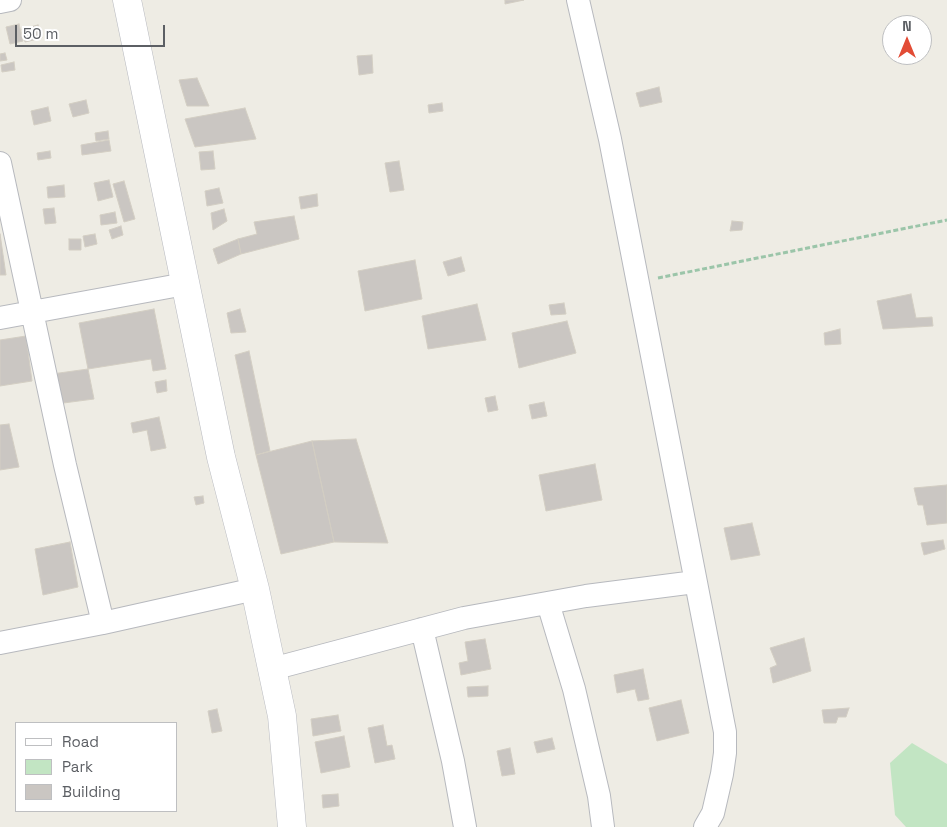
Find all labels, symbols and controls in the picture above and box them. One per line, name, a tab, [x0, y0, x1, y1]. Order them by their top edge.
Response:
scale bar	[18, 15, 168, 47]
north arrow	[882, 15, 932, 65]
text: N	[902, 17, 912, 35]
text: 50 m	[23, 24, 58, 43]
legend	[15, 722, 178, 812]
text: Road	[62, 732, 99, 751]
text: Park	[62, 757, 93, 776]
text: Building	[62, 782, 121, 801]

